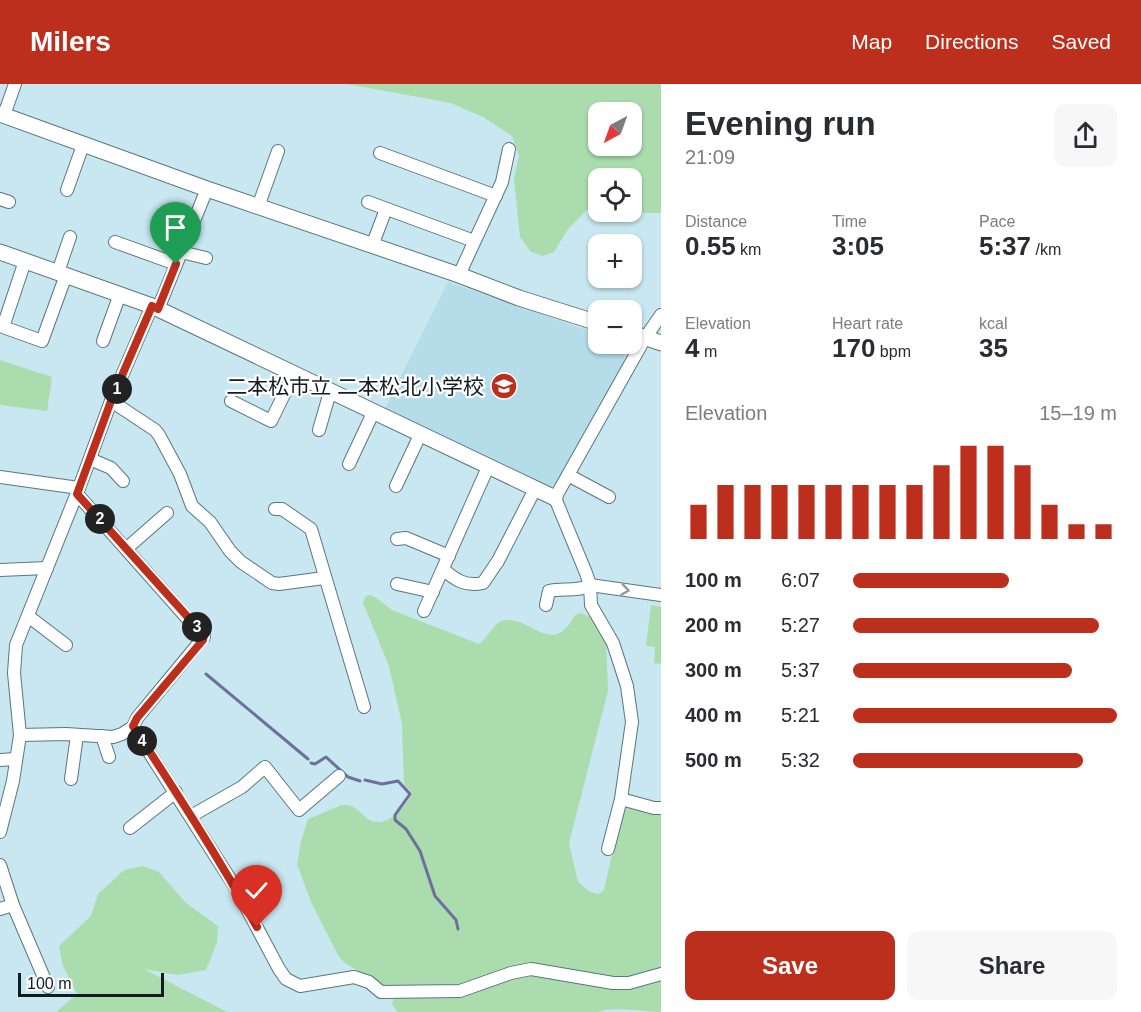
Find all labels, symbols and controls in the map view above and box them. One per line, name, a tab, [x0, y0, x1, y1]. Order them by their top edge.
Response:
text: Milers	[30, 26, 111, 57]
text: Map	[851, 30, 892, 53]
text: Directions	[925, 30, 1018, 53]
text: Saved	[1051, 30, 1111, 53]
north arrow	[588, 102, 642, 156]
map controls	[588, 102, 642, 354]
button: share	[1054, 104, 1117, 167]
text: Evening run	[685, 105, 876, 142]
text: 21:09	[685, 146, 735, 168]
button: locate	[588, 168, 642, 222]
pin	[150, 202, 201, 264]
icon: arrive	[159, 211, 192, 244]
text: Distance	[685, 213, 747, 230]
text: Time	[832, 213, 867, 230]
text: Pace	[979, 213, 1015, 230]
text: 0.55	[685, 231, 736, 261]
text: 3:05	[832, 231, 884, 261]
text: 5:37	[979, 231, 1031, 261]
button: +	[588, 234, 642, 288]
text: km	[736, 241, 761, 258]
text: /km	[1031, 241, 1061, 258]
button: −	[588, 300, 642, 354]
text: Elevation	[685, 315, 751, 332]
text: Heart rate	[832, 315, 903, 332]
text: kcal	[979, 315, 1007, 332]
text: 4	[685, 333, 699, 363]
text: 170	[832, 333, 875, 363]
text: 35	[979, 333, 1008, 363]
text: m	[699, 343, 717, 360]
text: bpm	[875, 343, 911, 360]
school or university icon: 二本松市立 二本松北小学校	[489, 371, 519, 401]
pin: 1	[102, 374, 132, 404]
place label: 二本松市立 二本松北小学校	[226, 375, 484, 398]
text: 1	[113, 380, 121, 397]
text: Elevation	[685, 402, 767, 424]
text: 15–19 m	[1039, 402, 1117, 424]
pin: 2	[85, 504, 115, 534]
text: 2	[96, 510, 104, 527]
text: 100 m	[685, 569, 742, 591]
text: 6:07	[781, 569, 820, 591]
one-way arrow	[621, 583, 630, 595]
pin: 3	[182, 612, 212, 642]
text: 200 m	[685, 614, 742, 636]
text: 5:27	[781, 614, 820, 636]
text: 3	[193, 618, 201, 635]
text: 300 m	[685, 659, 742, 681]
text: 5:37	[781, 659, 820, 681]
text: 400 m	[685, 704, 742, 726]
text: 5:21	[781, 704, 820, 726]
pin: 4	[127, 726, 157, 756]
text: 4	[138, 732, 146, 749]
text: 500 m	[685, 749, 742, 771]
text: 5:32	[781, 749, 820, 771]
pin	[231, 865, 282, 927]
icon: check	[240, 874, 273, 907]
button: Save	[685, 931, 895, 1000]
button: Share	[907, 931, 1117, 1000]
scale bar	[18, 970, 164, 998]
text: 100 m	[27, 975, 71, 992]

